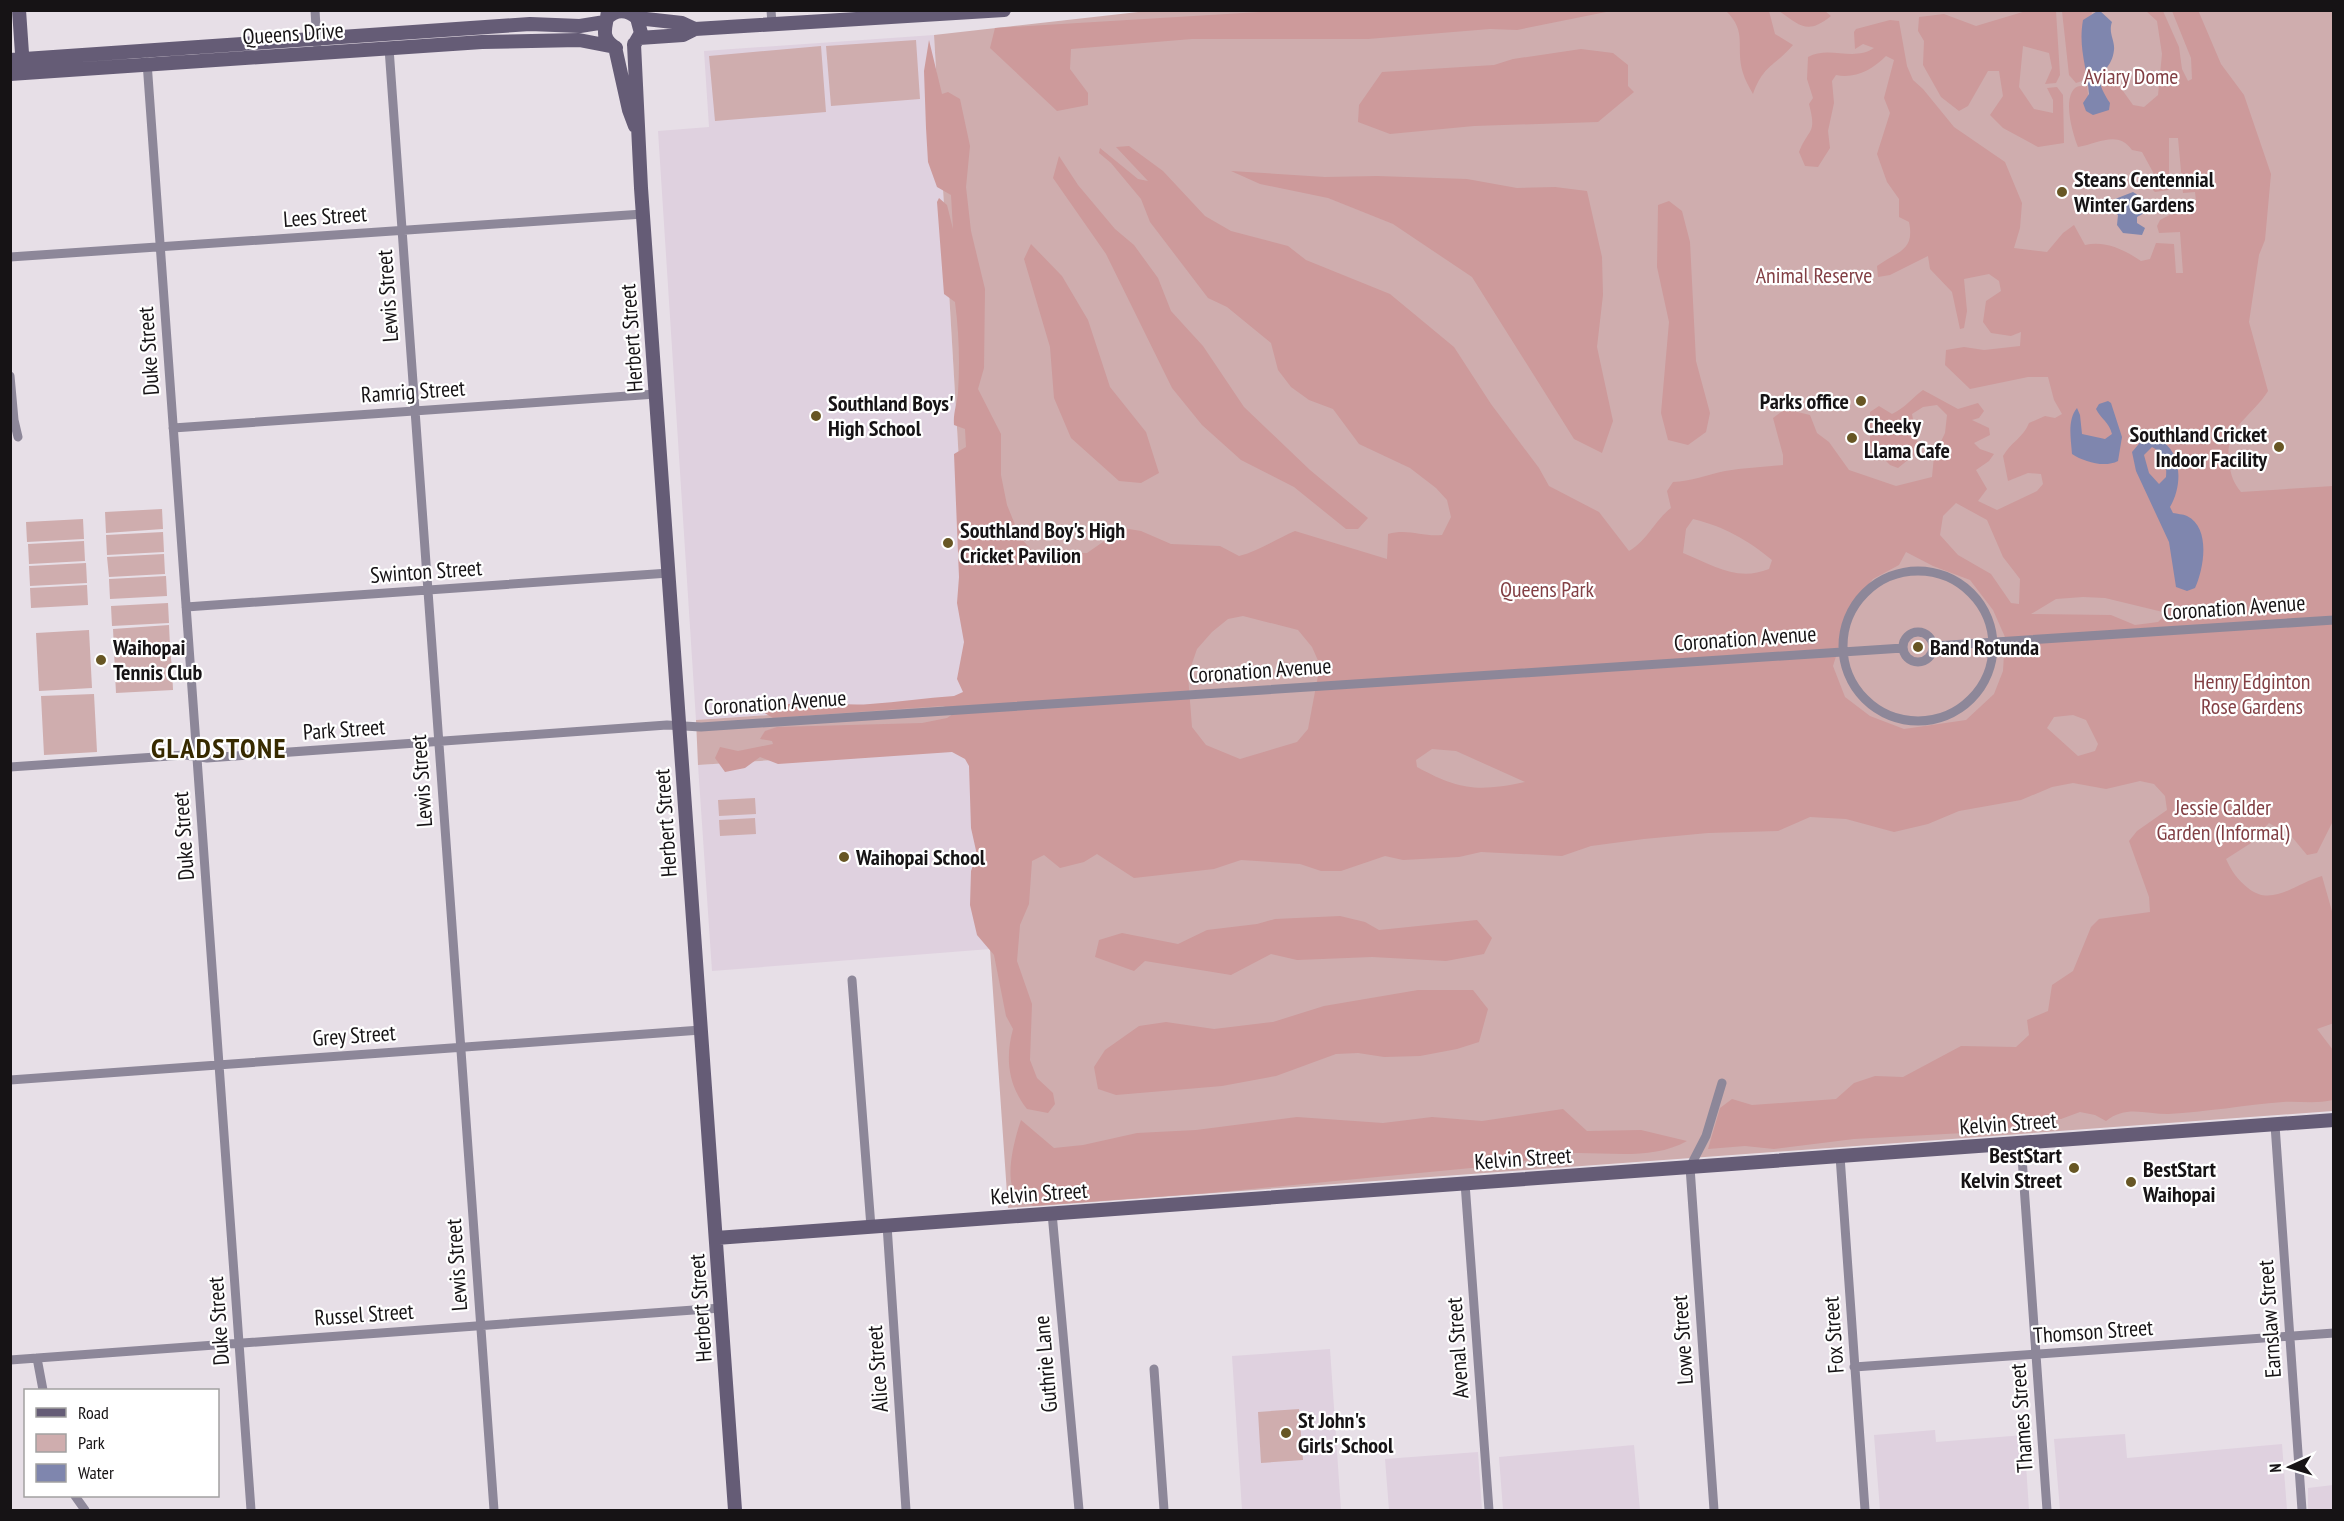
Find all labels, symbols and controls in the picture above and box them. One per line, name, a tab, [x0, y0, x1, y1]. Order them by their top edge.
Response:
street label: Queens Drive	[241, 15, 345, 51]
park label: Aviary Dome	[2084, 62, 2178, 90]
place label: Steans Centennial Winter Gardens	[2073, 165, 2215, 218]
marker: Steans Centennial Winter Gardens	[2055, 185, 2069, 199]
street label: Lees Street	[282, 199, 368, 233]
street label: Lewis Street	[370, 249, 404, 343]
park label: Animal Reserve	[1756, 261, 1872, 289]
street label: Herbert Street	[613, 283, 649, 393]
street label: Duke Street	[131, 306, 165, 396]
street label: Ramrig Street	[360, 373, 466, 409]
place label: Parks office	[1760, 387, 1849, 415]
place label: Southland Boys' High School	[828, 389, 954, 442]
marker: Parks office	[1854, 394, 1868, 408]
marker: Southland Boys' High School	[809, 409, 823, 423]
place label: Cheeky Llama Cafe	[1864, 411, 1950, 464]
place label: Southland Cricket Indoor Facility	[2129, 420, 2268, 473]
marker: Cheeky Llama Cafe	[1845, 431, 1859, 445]
marker: Southland Cricket Indoor Facility	[2272, 440, 2286, 454]
place label: Southland Boy's High Cricket Pavilion	[960, 516, 1125, 569]
marker: Southland Boy's High Cricket Pavilion	[941, 536, 955, 550]
street label: Swinton Street	[369, 553, 483, 589]
park label: Queens Park	[1500, 575, 1594, 603]
street label: Coronation Avenue	[2162, 588, 2306, 626]
street label: Coronation Avenue	[1673, 619, 1817, 657]
place label: Waihopai Tennis Club	[112, 633, 202, 686]
place label: Band Rotunda	[1930, 633, 2039, 661]
marker: Band Rotunda	[1911, 640, 1925, 654]
street label: Coronation Avenue	[1188, 651, 1332, 689]
marker: Waihopai Tennis Club	[94, 653, 108, 667]
park label: Henry Edginton Rose Gardens	[2194, 667, 2310, 720]
street label: Coronation Avenue	[703, 683, 847, 721]
street label: Park Street	[302, 712, 386, 746]
district label: GLADSTONE	[151, 729, 287, 766]
street label: Lewis Street	[404, 734, 438, 828]
street label: Herbert Street	[647, 768, 683, 878]
street label: Duke Street	[166, 791, 200, 881]
park label: Jessie Calder Garden (Informal)	[2157, 793, 2290, 846]
place label: Waihopai School	[855, 843, 986, 871]
marker: Waihopai School	[837, 850, 851, 864]
street label: Grey Street	[311, 1018, 397, 1052]
street label: Kelvin Street	[1958, 1106, 2058, 1140]
street label: Kelvin Street	[1473, 1141, 1573, 1175]
place label: BestStart Kelvin Street	[1961, 1141, 2063, 1194]
place label: BestStart Waihopai	[2142, 1155, 2216, 1208]
marker: BestStart Kelvin Street	[2067, 1161, 2081, 1175]
marker: BestStart Waihopai	[2124, 1175, 2138, 1189]
street label: Kelvin Street	[989, 1176, 1089, 1210]
street label: Lewis Street	[439, 1218, 473, 1312]
street label: Herbert Street	[682, 1253, 718, 1363]
street label: Earnslaw Street	[2251, 1259, 2287, 1379]
street label: Duke Street	[201, 1276, 235, 1366]
street label: Lowe Street	[1665, 1294, 1699, 1386]
street label: Fox Street	[1816, 1296, 1850, 1374]
street label: Russel Street	[313, 1297, 415, 1331]
street label: Avenal Street	[1440, 1297, 1474, 1399]
street label: Thomson Street	[2032, 1313, 2154, 1349]
street label: Guthrie Lane	[1027, 1314, 1063, 1414]
street label: Alice Street	[860, 1325, 894, 1413]
street label: Thames Street	[2003, 1362, 2039, 1474]
legend	[24, 1389, 219, 1497]
text: Road	[78, 1401, 109, 1424]
place label: St John's Girls' School	[1298, 1406, 1394, 1459]
marker: St John's Girls' School	[1279, 1426, 1293, 1440]
text: Park	[78, 1431, 105, 1454]
north arrow	[2260, 1437, 2320, 1497]
text: Water	[78, 1461, 114, 1484]
text: N	[2265, 1463, 2285, 1473]

